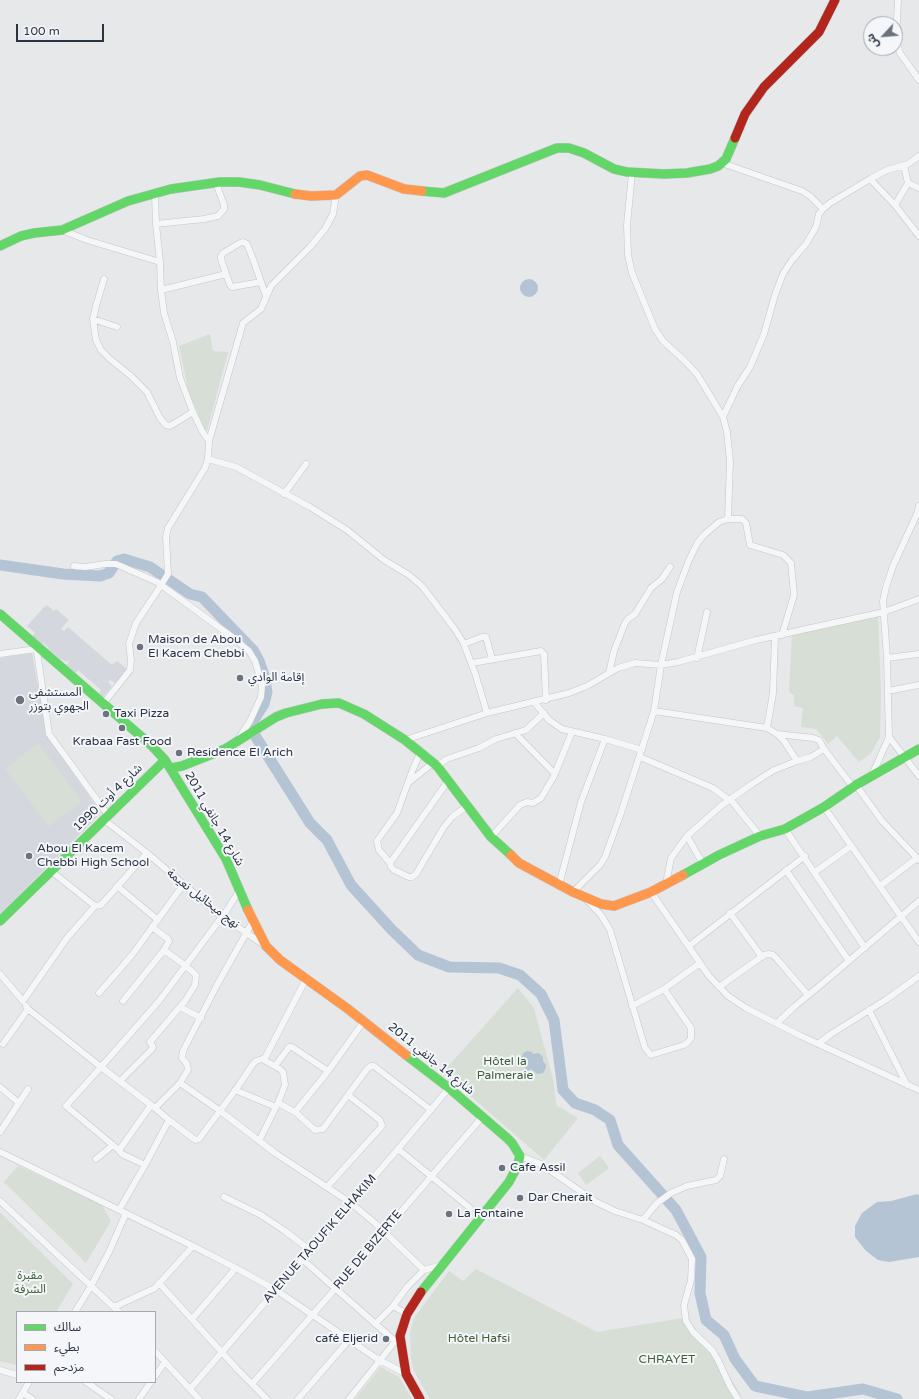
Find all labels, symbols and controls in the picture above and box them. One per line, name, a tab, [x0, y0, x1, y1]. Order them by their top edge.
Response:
scale bar	[18, 16, 106, 42]
north arrow	[863, 16, 903, 56]
text: 100 m	[23, 24, 60, 38]
text: ش	[864, 31, 882, 51]
place label: Maison de Abou El Kacem Chebbi	[148, 633, 244, 661]
marker: Maison de Abou El Kacem Chebbi	[135, 642, 145, 652]
place label: إقامة الوادي	[248, 671, 304, 685]
marker: إقامة الوادي	[235, 673, 245, 683]
place label: المستشفى الجهوي بتوزر	[29, 686, 89, 714]
marker: المستشفى الجهوي بتوزر	[14, 694, 26, 706]
place label: Taxi Pizza	[114, 707, 169, 721]
marker: Taxi Pizza	[101, 709, 111, 719]
marker: Krabaa Fast Food	[117, 723, 127, 733]
place label: Krabaa Fast Food	[72, 735, 172, 749]
place label: Residence El Arich	[187, 746, 293, 760]
marker: Residence El Arich	[174, 748, 184, 758]
street label: شارع 4 أوت 1990	[70, 761, 146, 835]
street label: شارع 14 جانفي 2011	[181, 769, 247, 869]
place label: Abou El Kacem Chebbi High School	[37, 842, 149, 870]
marker: Abou El Kacem Chebbi High School	[24, 851, 34, 861]
street label: نهج ميخائيل نعيمة	[164, 866, 242, 932]
street label: شارع 14 جانفي 2011	[385, 1020, 477, 1098]
park label: Hôtel la Palmeraie	[477, 1055, 533, 1083]
place label: Cafe Assil	[510, 1161, 566, 1175]
marker: Cafe Assil	[497, 1163, 507, 1173]
street label: AVENUE TAOUFIK ELHAKIM	[260, 1172, 380, 1306]
place label: Dar Cherait	[528, 1191, 593, 1205]
marker: Dar Cherait	[515, 1193, 525, 1203]
place label: La Fontaine	[457, 1207, 523, 1221]
street label: RUE DE BIZERTE	[331, 1208, 405, 1292]
marker: La Fontaine	[444, 1209, 454, 1219]
park label: مقبرة الشرفة	[14, 1269, 46, 1297]
legend	[16, 1311, 156, 1383]
text: سالك	[54, 1320, 81, 1334]
place label: café Eljerid	[315, 1332, 378, 1346]
park label: Hôtel Hafsi	[448, 1332, 510, 1346]
marker: café Eljerid	[381, 1334, 391, 1344]
text: بطيء	[54, 1340, 80, 1354]
park label: CHRAYET	[639, 1353, 695, 1367]
text: مزدحم	[54, 1360, 84, 1374]

